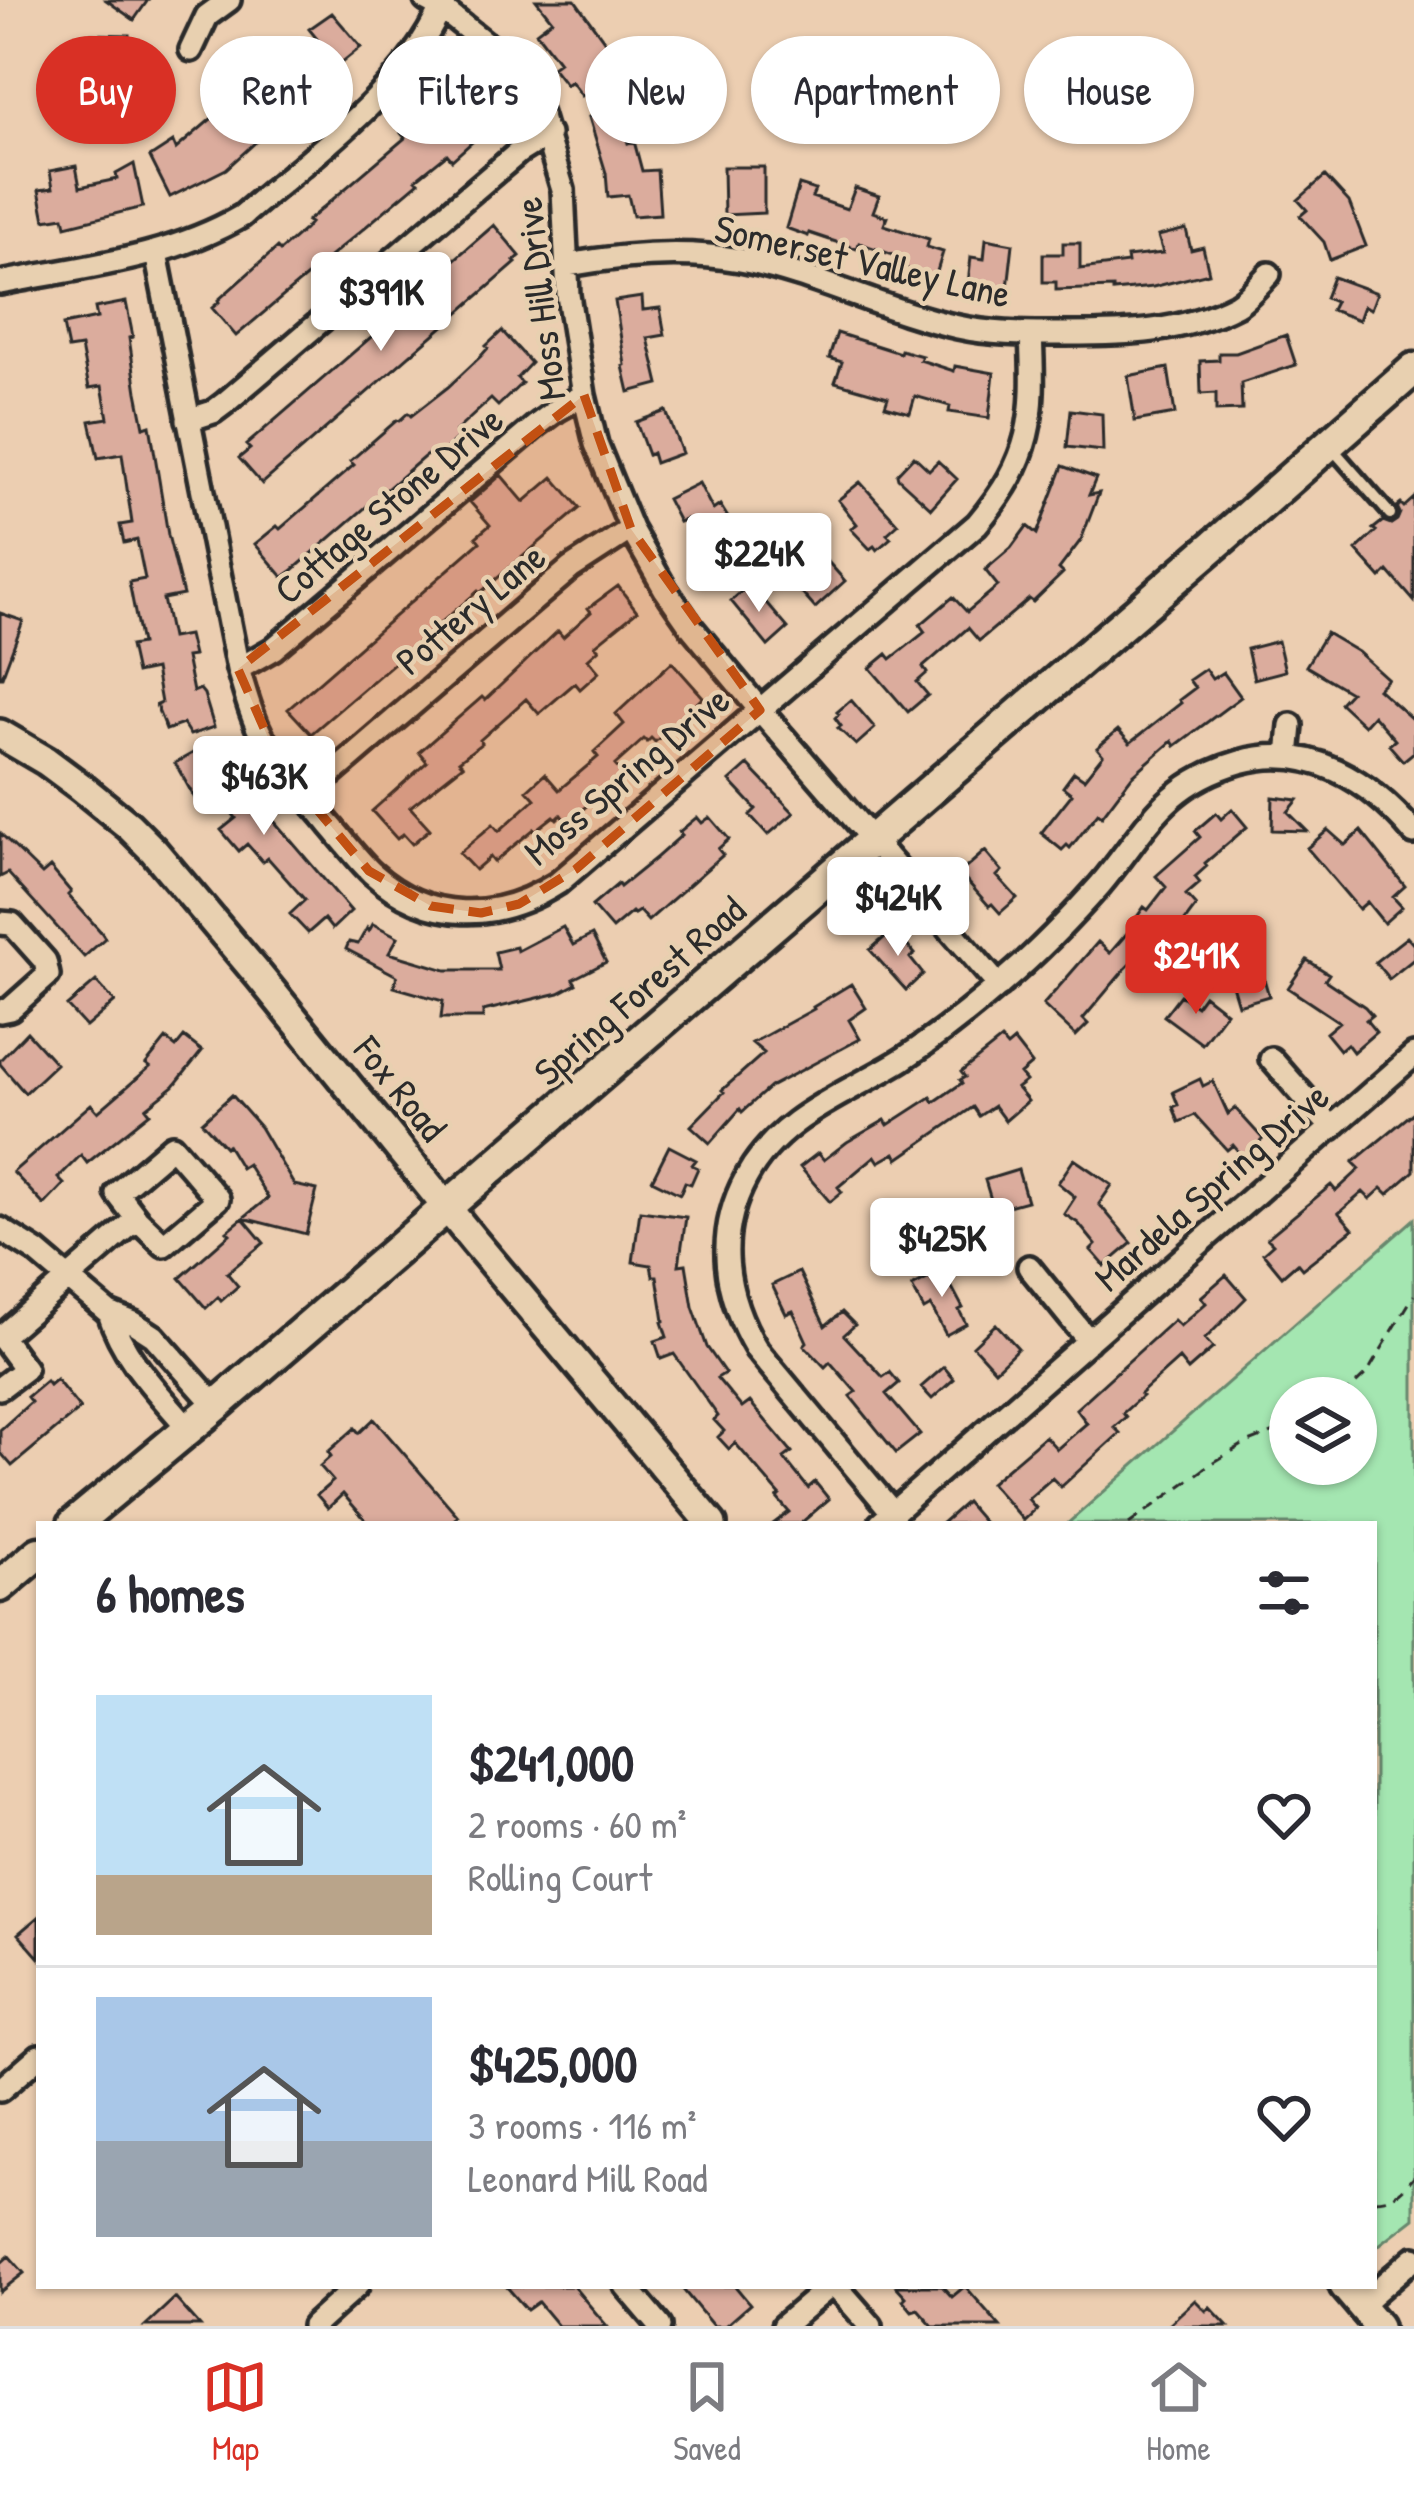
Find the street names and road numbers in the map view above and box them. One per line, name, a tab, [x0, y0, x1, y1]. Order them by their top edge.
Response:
street label: Moss Hill Drive	[500, 194, 578, 404]
street label: Somerset Valley Lane	[710, 200, 1016, 320]
street label: Cottage Stone Drive	[262, 393, 514, 615]
street label: Pottery Lane	[384, 530, 556, 686]
street label: Moss Spring Drive	[512, 673, 740, 877]
street label: Spring Forest Road	[522, 883, 756, 1097]
street label: Fox Road	[342, 1024, 460, 1152]
street label: Mardela Spring Drive	[1082, 1069, 1340, 1303]

